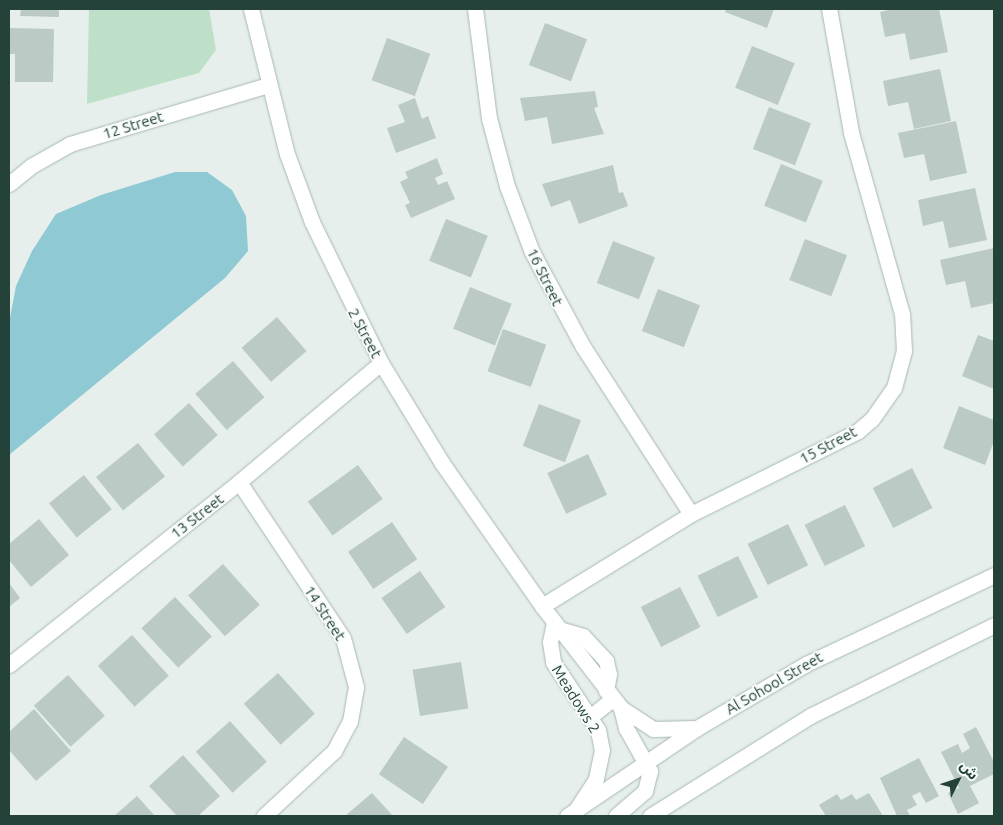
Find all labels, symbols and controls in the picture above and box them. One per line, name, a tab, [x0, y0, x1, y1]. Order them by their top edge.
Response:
street label: 12 Street	[101, 107, 165, 143]
street label: 16 Street	[523, 245, 567, 309]
street label: 2 Street	[344, 305, 386, 361]
street label: 15 Street	[796, 422, 860, 468]
street label: 13 Street	[167, 490, 227, 542]
street label: 14 Street	[301, 582, 349, 644]
street label: Al Sohool Street	[722, 648, 826, 718]
street label: Meadows 2	[548, 662, 604, 736]
north arrow	[933, 755, 983, 805]
text: ش	[957, 758, 982, 783]

